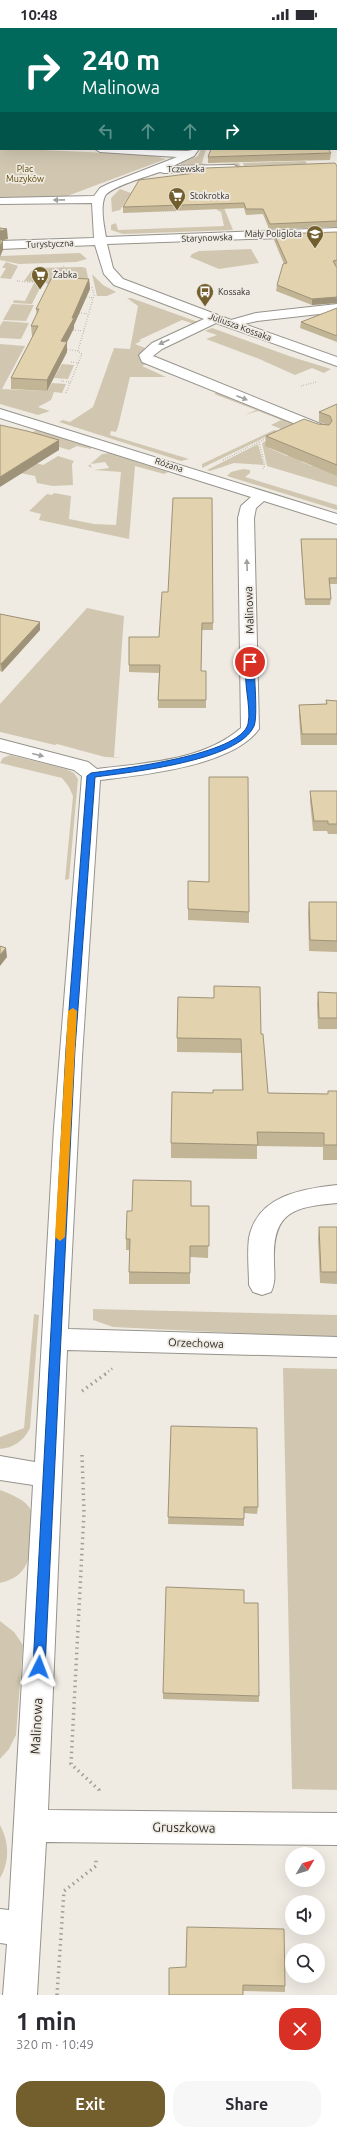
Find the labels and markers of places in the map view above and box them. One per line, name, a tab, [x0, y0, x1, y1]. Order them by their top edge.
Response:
supermarket icon: Stokrotka	[167, 186, 187, 211]
place label: Stokrotka	[190, 191, 229, 201]
school or university icon: Mały Poliglota	[305, 224, 325, 249]
place label: Mały Poliglota	[245, 229, 302, 239]
supermarket icon: Żabka	[30, 265, 50, 290]
place label: Żabka	[53, 270, 77, 280]
bus stop icon: Kossaka	[195, 282, 215, 307]
place label: Kossaka	[218, 287, 250, 297]
pin	[233, 645, 267, 679]

